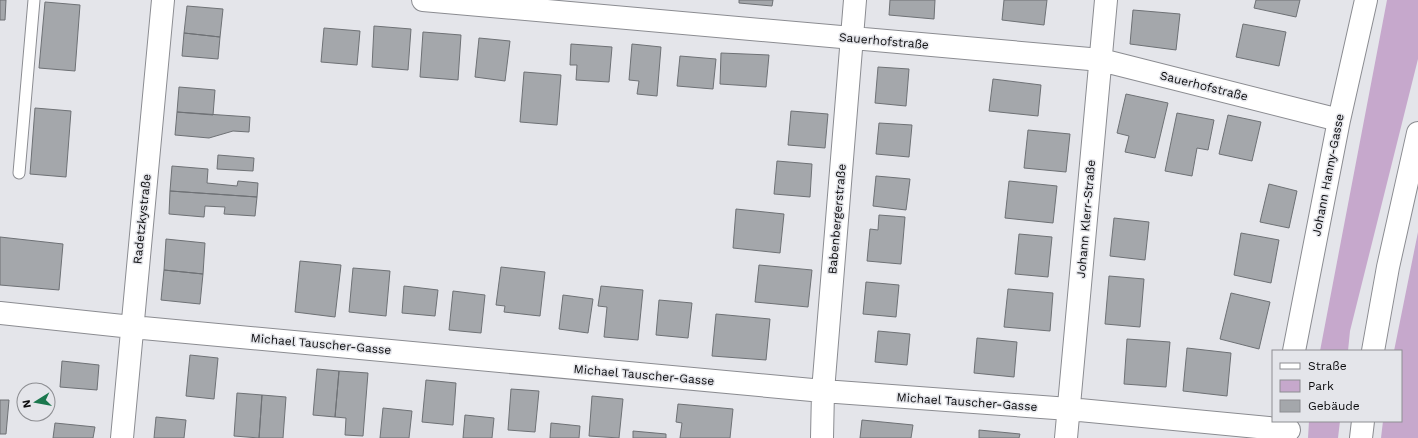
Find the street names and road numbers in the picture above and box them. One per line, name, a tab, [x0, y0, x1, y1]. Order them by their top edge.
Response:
street label: Sauerhofstraße	[839, 30, 930, 52]
street label: Sauerhofstraße	[1159, 68, 1249, 104]
street label: Johann Hanny-Gasse	[1309, 113, 1347, 237]
street label: Johann Klerr-Straße	[1074, 159, 1098, 279]
street label: Babenbergerstraße	[825, 163, 849, 275]
street label: Radetzkystraße	[130, 173, 154, 265]
street label: Michael Tauscher-Gasse	[250, 331, 392, 357]
street label: Michael Tauscher-Gasse	[573, 362, 715, 388]
street label: Michael Tauscher-Gasse	[896, 390, 1038, 414]

